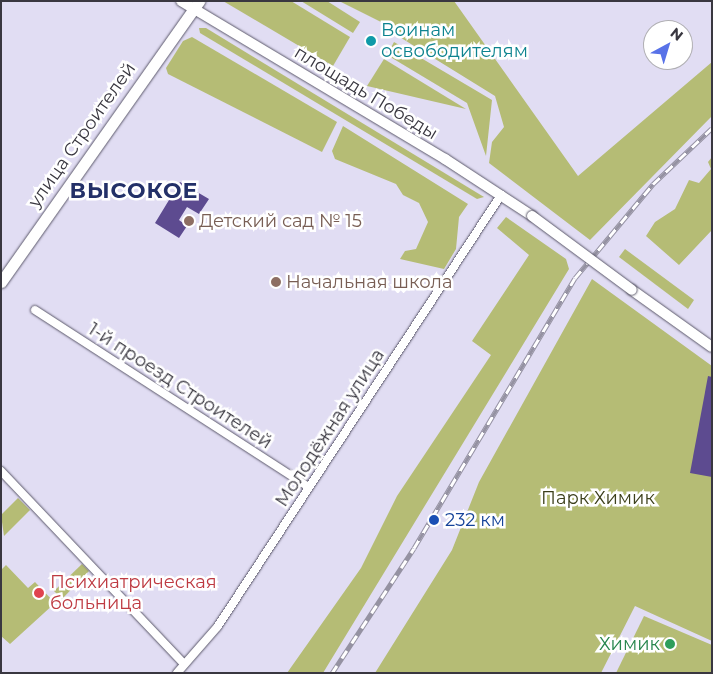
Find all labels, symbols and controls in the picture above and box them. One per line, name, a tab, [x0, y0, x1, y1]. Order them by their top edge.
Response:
place label: Воинам освободителям	[381, 20, 528, 62]
north arrow	[643, 20, 693, 70]
text: N	[667, 24, 687, 45]
marker: Воинам освободителям	[365, 35, 377, 47]
street label: площадь Победы	[290, 42, 442, 144]
street label: улица Строителей	[24, 58, 140, 212]
district label: ВЫСОКОЕ	[69, 178, 199, 204]
place label: Детский сад № 15	[199, 210, 362, 232]
marker: Детский сад № 15	[183, 215, 195, 227]
place label: Начальная школа	[286, 271, 452, 293]
marker: Начальная школа	[270, 276, 282, 288]
street label: 1-й проезд Строителей	[84, 318, 276, 454]
street label: Молодёжная улица	[271, 345, 389, 511]
park label: Парк Химик	[541, 487, 655, 509]
place label: 232 км	[445, 509, 505, 531]
marker: 232 км	[427, 513, 441, 527]
place label: Психиатрическая больница	[50, 572, 217, 614]
marker: Психиатрическая больница	[32, 586, 46, 600]
place label: Химик	[599, 633, 660, 655]
marker: Химик	[664, 638, 676, 650]

